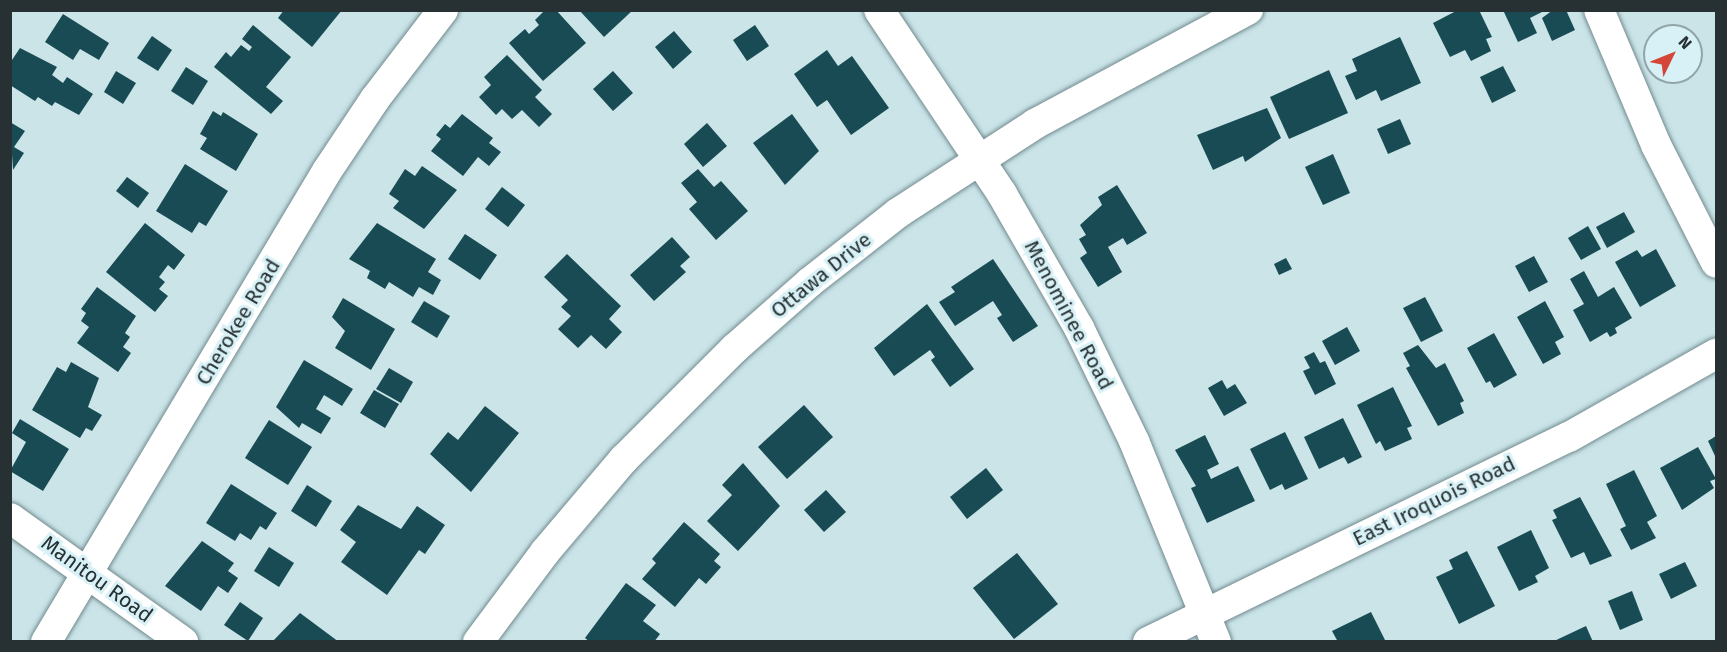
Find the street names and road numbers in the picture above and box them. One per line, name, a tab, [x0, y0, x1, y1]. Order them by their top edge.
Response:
street label: Ottawa Drive	[766, 227, 876, 323]
street label: Menominee Road	[1019, 236, 1119, 394]
street label: Cherokee Road	[191, 254, 285, 390]
street label: East Iroquois Road	[1349, 451, 1519, 551]
street label: Manitou Road	[36, 530, 158, 628]

